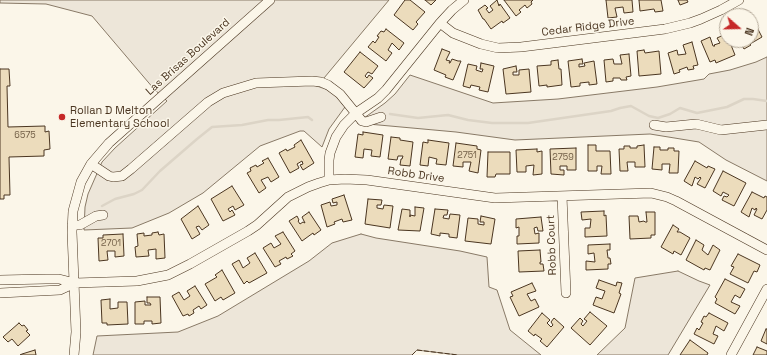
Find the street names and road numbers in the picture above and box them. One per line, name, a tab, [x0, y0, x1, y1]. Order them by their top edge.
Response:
street label: Cedar Ridge Drive	[541, 15, 635, 39]
street label: Las Brisas Boulevard	[143, 16, 233, 98]
street label: Robb Drive	[387, 164, 445, 186]
street label: Robb Court	[544, 215, 560, 275]

